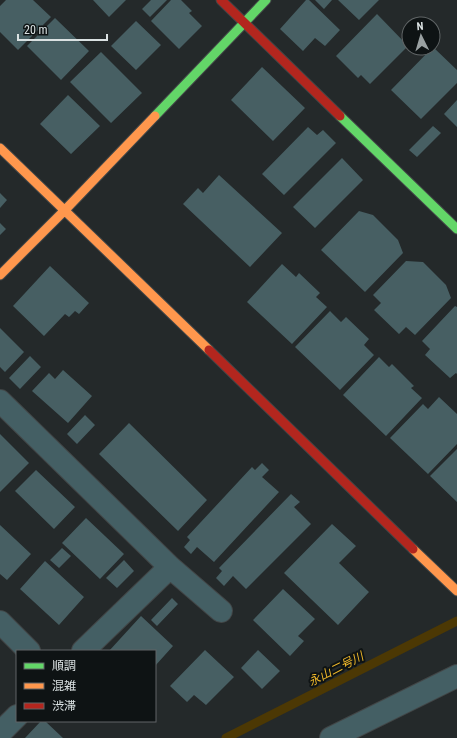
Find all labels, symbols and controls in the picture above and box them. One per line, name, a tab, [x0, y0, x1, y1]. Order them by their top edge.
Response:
scale bar	[18, 16, 107, 42]
north arrow	[401, 16, 441, 56]
text: N	[416, 20, 424, 33]
text: 20 m	[24, 23, 48, 37]
water label: 永山二号川	[306, 648, 368, 689]
legend	[16, 650, 156, 722]
text: 順調	[52, 659, 76, 673]
text: 混雑	[52, 679, 76, 693]
text: 渋滞	[52, 699, 76, 713]

